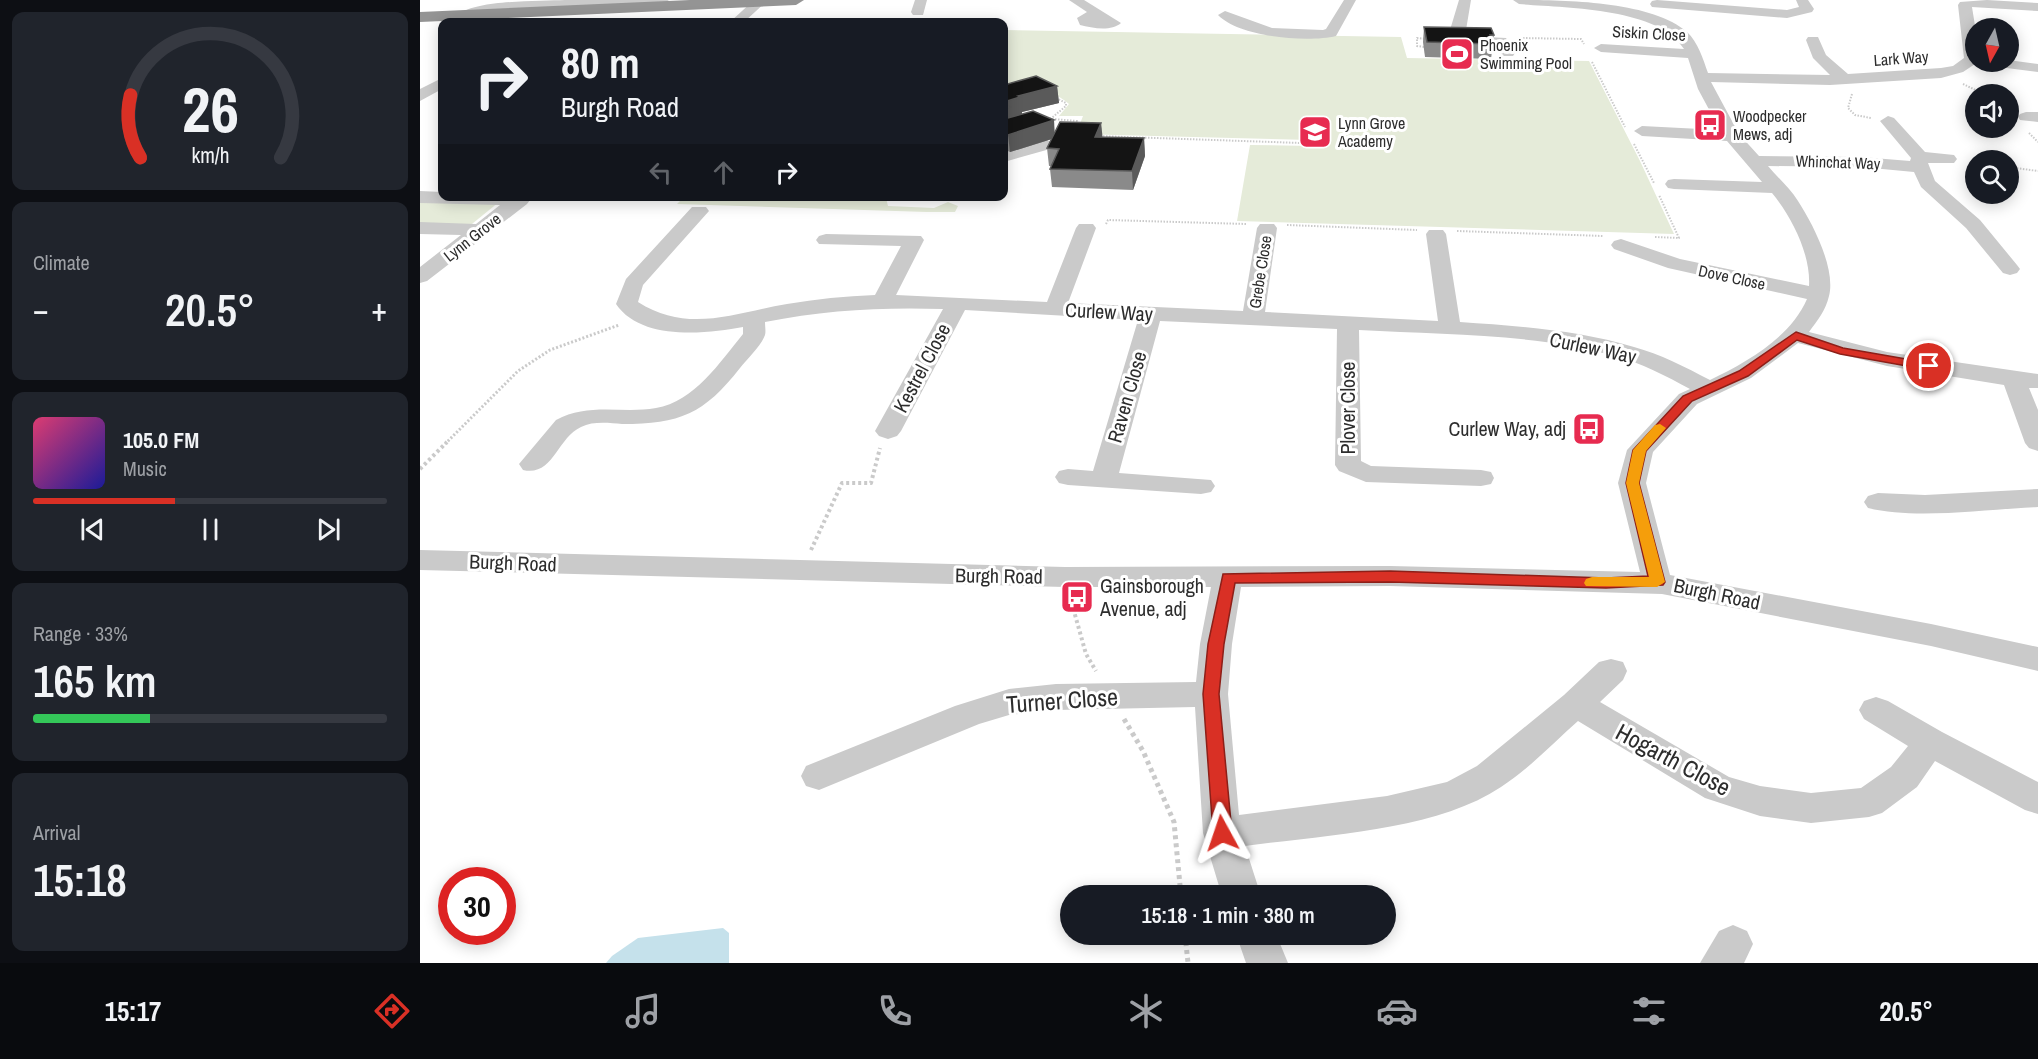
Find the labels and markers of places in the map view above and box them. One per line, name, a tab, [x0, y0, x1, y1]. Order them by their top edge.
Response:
place label: Phoenix Swimming Pool	[1480, 34, 1572, 74]
sports icon: Phoenix Swimming Pool	[1439, 36, 1475, 72]
place label: Woodpecker Mews, adj	[1733, 105, 1807, 145]
bus stop icon: Woodpecker Mews, adj	[1692, 107, 1728, 143]
place label: Lynn Grove Academy	[1337, 112, 1405, 152]
school or university icon: Lynn Grove Academy	[1297, 114, 1333, 150]
pin	[1903, 340, 1954, 391]
bus stop icon: Curlew Way, adj	[1571, 411, 1607, 447]
place label: Curlew Way, adj	[1448, 415, 1566, 442]
place label: Gainsborough Avenue, adj	[1099, 572, 1204, 622]
bus stop icon: Gainsborough Avenue, adj	[1059, 579, 1095, 615]

